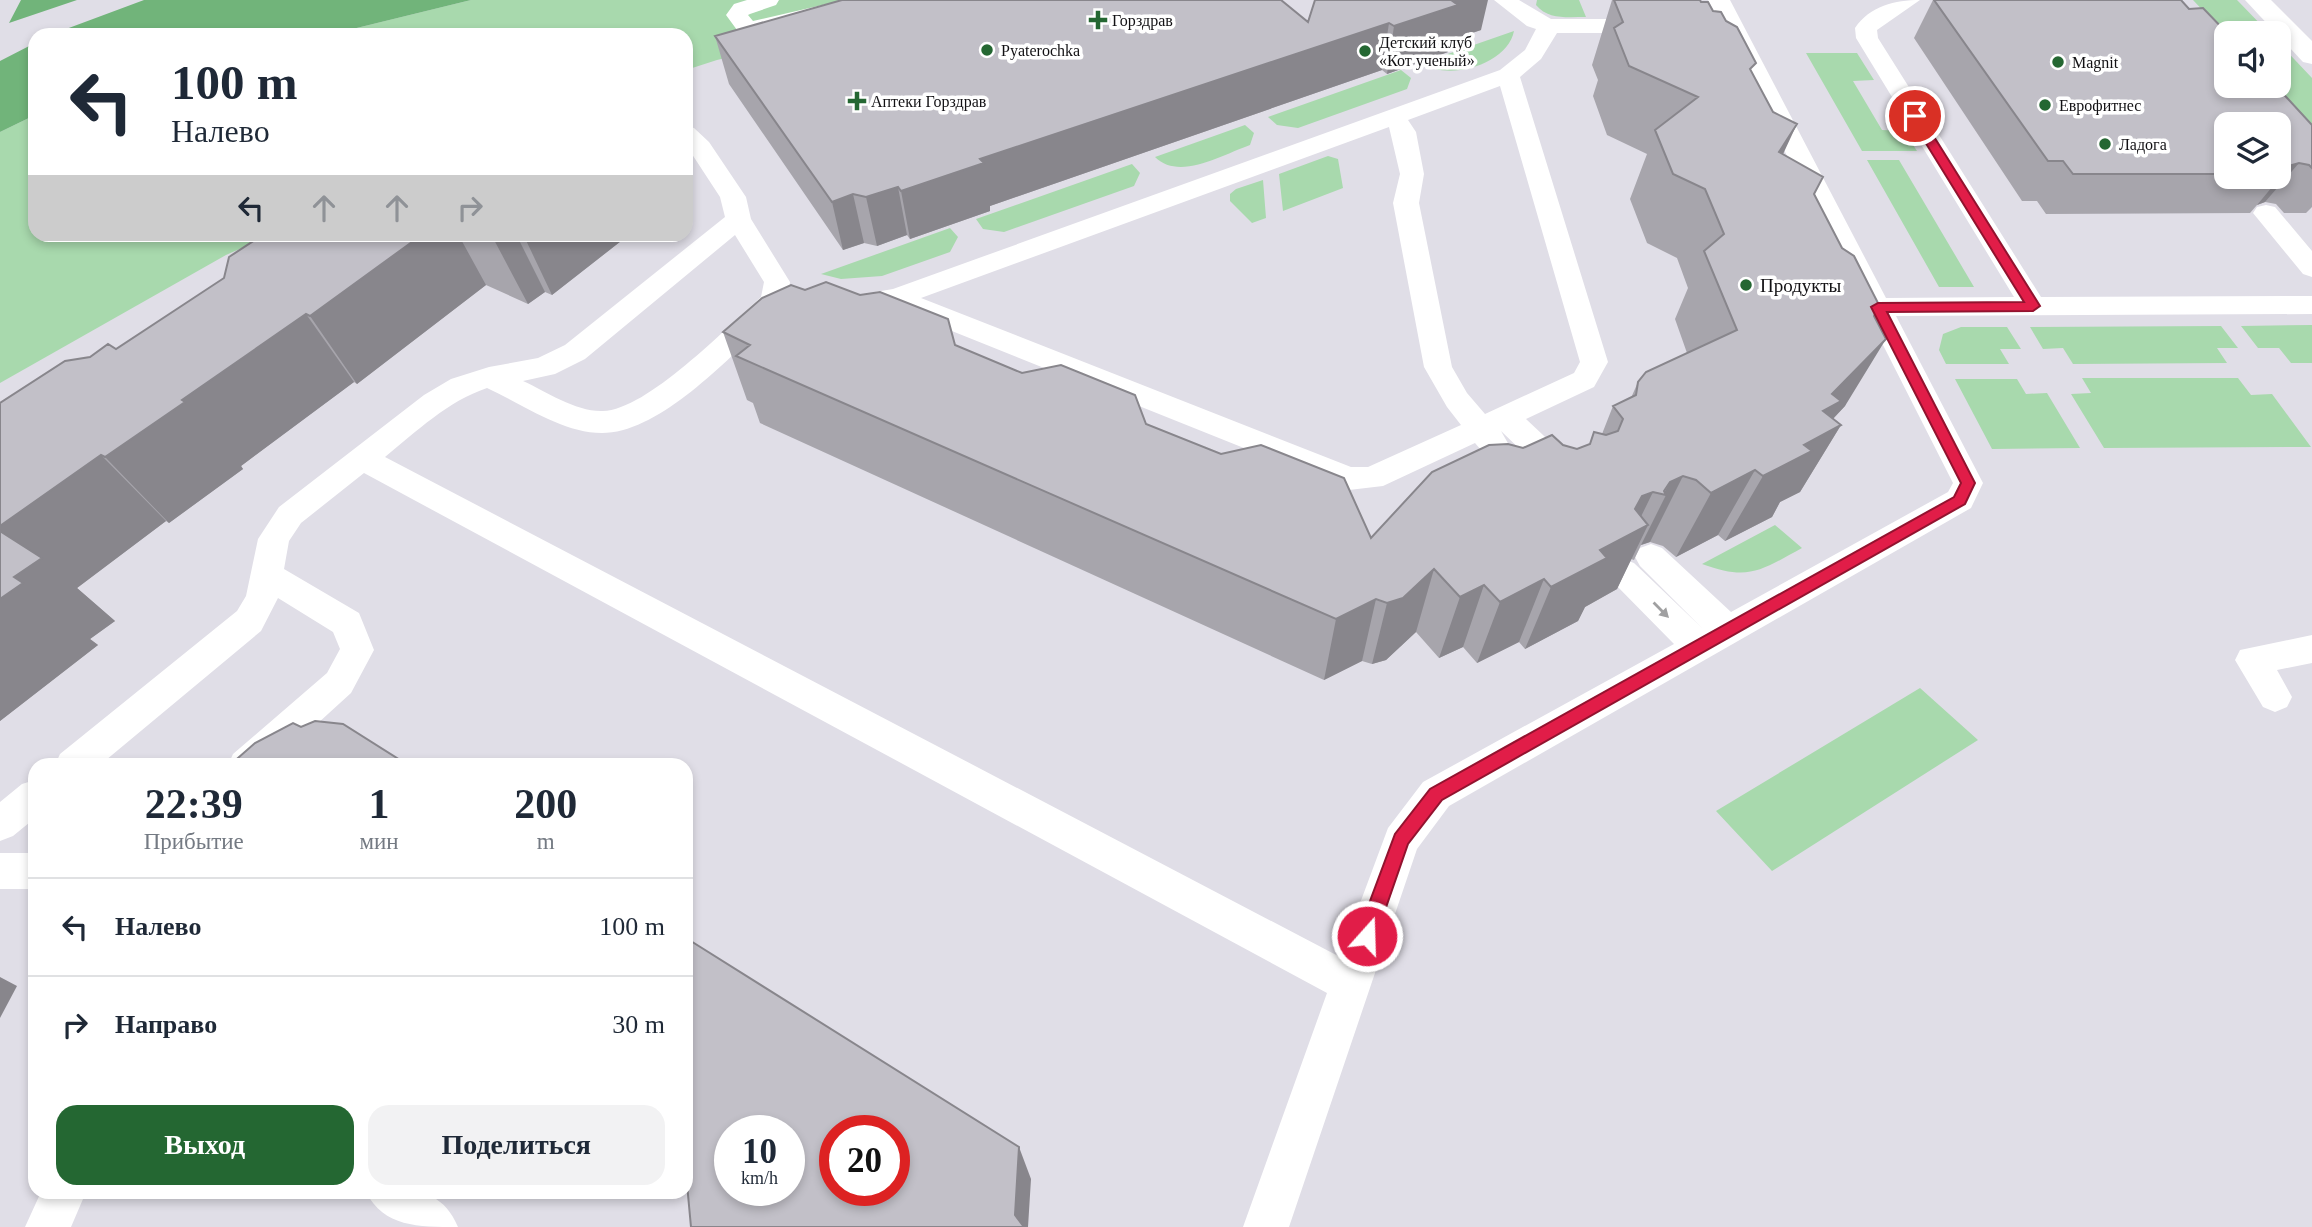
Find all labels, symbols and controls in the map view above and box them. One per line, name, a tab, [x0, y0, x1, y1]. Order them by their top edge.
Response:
marker: Горздрав	[1090, 12, 1106, 28]
place label: Горздрав	[1112, 12, 1173, 30]
map controls	[2214, 21, 2291, 189]
button: sound	[2214, 21, 2291, 98]
place label: Детский клуб «Кот ученый»	[1379, 34, 1475, 70]
marker: Pyaterochka	[979, 42, 995, 58]
place label: Pyaterochka	[1001, 42, 1080, 60]
marker: Детский клуб «Кот ученый»	[1357, 43, 1373, 59]
marker: Magnit	[2050, 54, 2066, 70]
place label: Magnit	[2072, 54, 2119, 72]
text: 100 m	[171, 55, 298, 110]
icon: left	[56, 56, 147, 147]
pin	[1885, 86, 1945, 146]
marker: Аптеки Горздрав	[849, 93, 865, 109]
place label: Аптеки Горздрав	[871, 93, 987, 111]
icon: arrive	[1896, 97, 1934, 135]
marker: Еврофитнес	[2037, 97, 2053, 113]
place label: Еврофитнес	[2059, 97, 2141, 115]
button: layers	[2214, 112, 2291, 189]
text: Налево	[171, 113, 270, 149]
marker: Ладога	[2097, 136, 2113, 152]
place label: Ладога	[2119, 136, 2167, 154]
icon: left	[232, 189, 270, 227]
icon: ahead	[305, 189, 343, 227]
icon: ahead	[378, 189, 416, 227]
icon: right	[451, 189, 489, 227]
place label: Продукты	[1760, 275, 1842, 296]
marker: Продукты	[1738, 277, 1754, 293]
one-way arrow	[1653, 601, 1670, 618]
text: 22:39	[145, 781, 243, 827]
text: 1	[369, 781, 390, 827]
text: 200	[514, 781, 577, 827]
text: Прибытие	[144, 829, 244, 854]
text: мин	[359, 829, 399, 854]
text: m	[537, 829, 555, 854]
position arrow	[1330, 899, 1404, 973]
icon: left	[56, 908, 94, 946]
text: Налево	[115, 912, 201, 941]
text: 100 m	[599, 912, 665, 941]
icon: right	[56, 1006, 94, 1044]
text: Направо	[115, 1010, 217, 1039]
text: 30 m	[612, 1010, 665, 1039]
button: Выход	[56, 1105, 354, 1185]
button: Поделиться	[368, 1105, 665, 1185]
speed limit sign: 20	[819, 1115, 910, 1206]
text: 10	[742, 1132, 777, 1171]
text: km/h	[741, 1168, 778, 1188]

